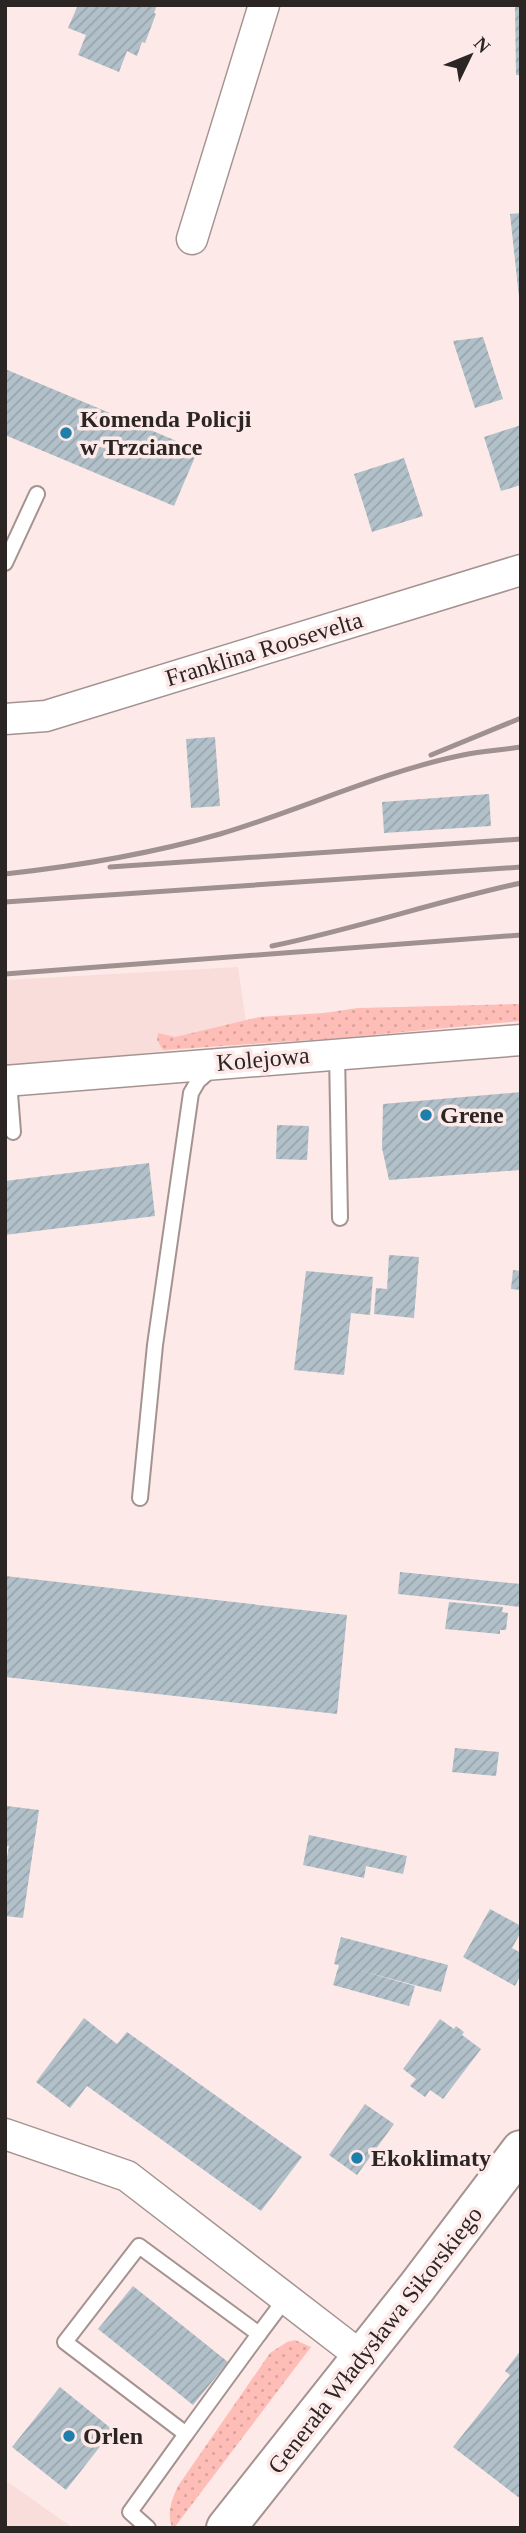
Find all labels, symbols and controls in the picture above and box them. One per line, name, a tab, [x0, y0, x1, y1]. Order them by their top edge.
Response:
north arrow	[435, 21, 505, 91]
text: N	[470, 33, 495, 57]
place label: Komenda Policji w Trzciance	[80, 406, 252, 460]
marker: Komenda Policji w Trzciance	[58, 425, 74, 441]
street label: Franklina Roosevelta	[162, 607, 366, 691]
street label: Kolejowa	[215, 1042, 311, 1076]
place label: Grene	[440, 1102, 504, 1128]
marker: Grene	[418, 1107, 434, 1123]
place label: Ekoklimaty	[371, 2145, 491, 2171]
marker: Ekoklimaty	[349, 2150, 365, 2166]
street label: Generała Władysława Sikorskiego	[263, 2201, 487, 2479]
place label: Orlen	[83, 2423, 143, 2449]
marker: Orlen	[61, 2428, 77, 2444]

